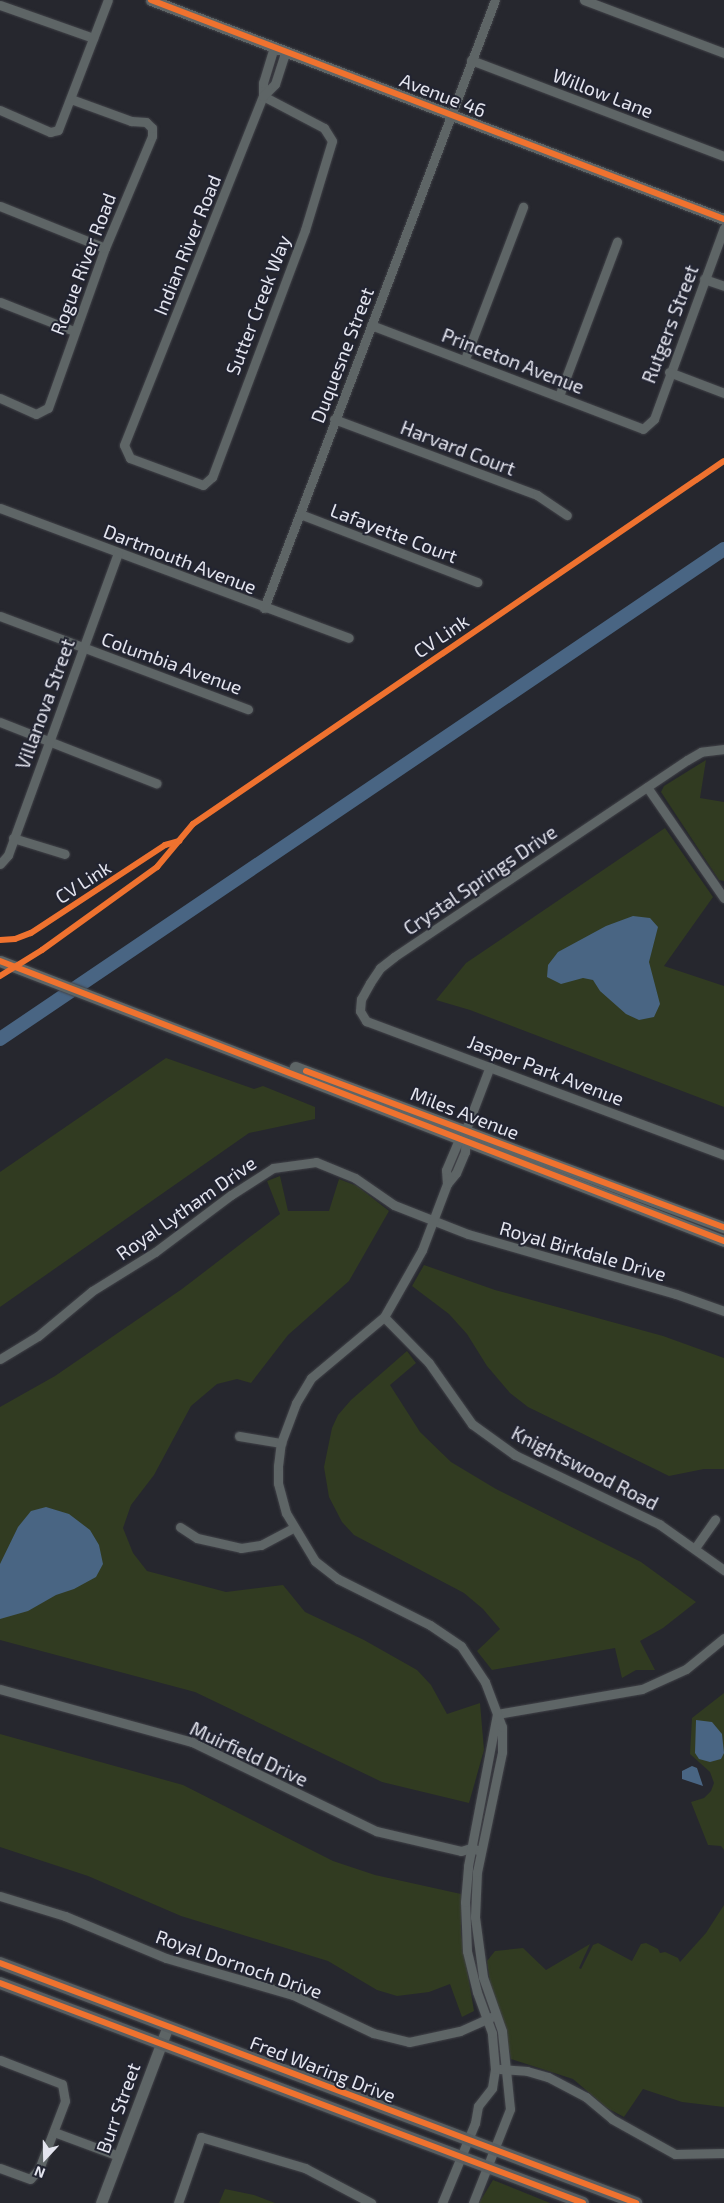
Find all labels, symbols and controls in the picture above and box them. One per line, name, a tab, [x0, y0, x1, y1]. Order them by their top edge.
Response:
street label: Willow Lane	[549, 63, 657, 123]
street label: Avenue 46	[397, 68, 489, 122]
street label: Indian River Road	[148, 171, 226, 319]
street label: Rogue River Road	[45, 190, 121, 338]
street label: Sutter Creek Way	[221, 231, 295, 379]
street label: Rutgers Street	[637, 262, 703, 386]
street label: Duquesne Street	[306, 284, 378, 426]
street label: Princeton Avenue	[438, 323, 588, 399]
street label: Harvard Court	[397, 416, 519, 480]
street label: Lafayette Court	[327, 498, 461, 568]
street label: Dartmouth Avenue	[100, 519, 260, 599]
street label: CV Link	[409, 609, 473, 663]
street label: Columbia Avenue	[98, 627, 246, 699]
street label: Villanova Street	[11, 636, 79, 772]
street label: Crystal Springs Drive	[399, 820, 561, 940]
street label: CV Link	[51, 856, 115, 908]
street label: Jasper Park Avenue	[464, 1030, 628, 1110]
street label: Miles Avenue	[407, 1082, 523, 1144]
street label: Royal Lytham Drive	[112, 1151, 260, 1265]
street label: Royal Birkdale Drive	[497, 1216, 669, 1286]
street label: Knightswood Road	[508, 1421, 662, 1515]
street label: Muirfield Drive	[186, 1717, 312, 1791]
street label: Royal Dornoch Drive	[152, 1925, 326, 2003]
street label: Fred Waring Drive	[247, 2031, 399, 2107]
street label: Burr Street	[91, 2060, 145, 2156]
north arrow	[20, 2133, 70, 2183]
text: N	[32, 2163, 47, 2182]

